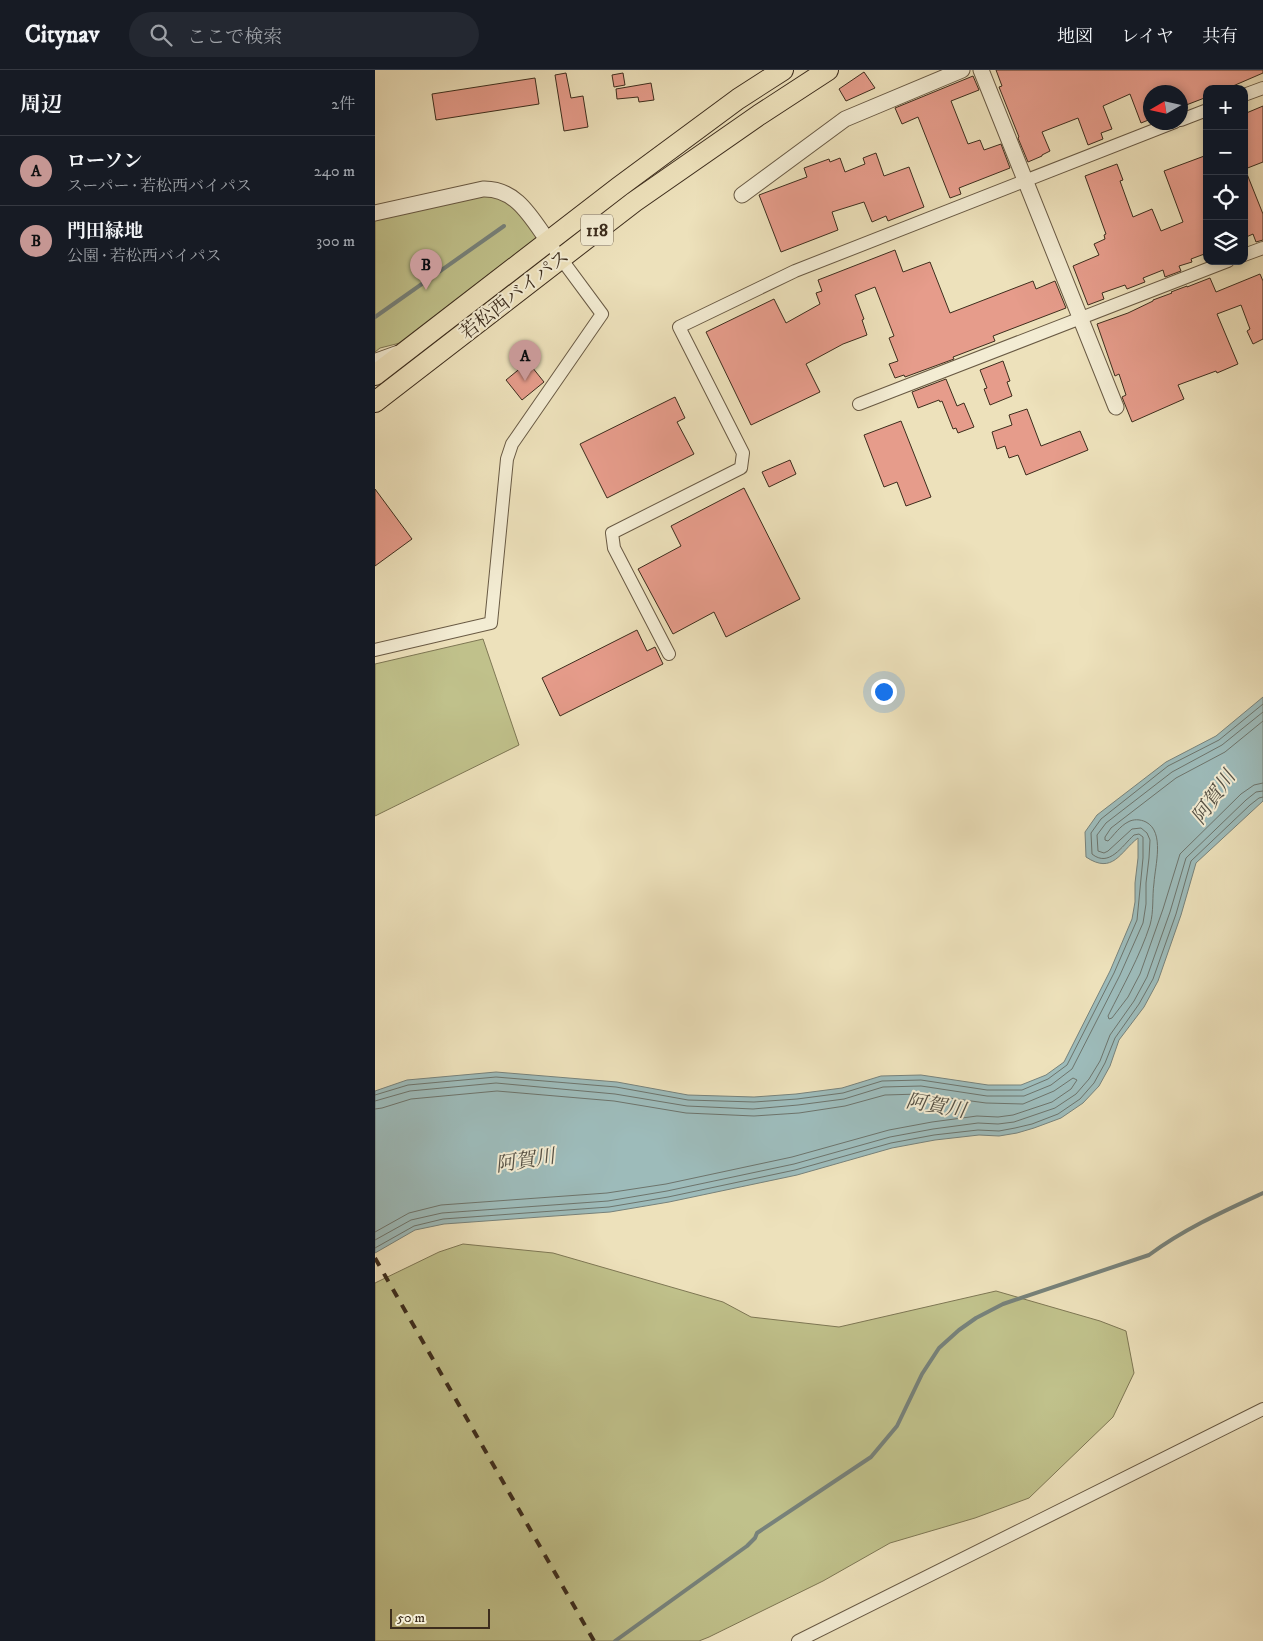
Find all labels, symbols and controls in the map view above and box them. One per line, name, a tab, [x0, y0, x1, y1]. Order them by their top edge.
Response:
search box	[129, 12, 479, 57]
text: Citynav	[25, 20, 99, 50]
icon: search	[147, 21, 175, 49]
text: ここで検索	[187, 26, 282, 49]
text: 地図	[1057, 26, 1093, 48]
text: レイヤ	[1121, 26, 1174, 48]
text: 共有	[1202, 26, 1238, 48]
north arrow	[1143, 85, 1188, 130]
map controls	[1203, 85, 1248, 265]
button: +	[1203, 85, 1248, 130]
text: 周辺	[20, 92, 62, 118]
text: 2件	[331, 94, 355, 114]
button: −	[1203, 130, 1248, 175]
text: ローソン	[67, 150, 142, 173]
text: A	[31, 161, 41, 181]
text: 240 m	[314, 161, 355, 181]
button: locate	[1203, 175, 1248, 220]
text: スーパー · 若松西バイパス	[67, 176, 252, 196]
road number: 118	[581, 214, 613, 246]
text: 門田緑地	[67, 220, 143, 243]
button: layers	[1203, 220, 1248, 265]
text: B	[31, 231, 41, 251]
text: 300 m	[316, 231, 355, 251]
street label: 若松西バイパス	[456, 245, 574, 345]
text: 公園 · 若松西バイパス	[67, 246, 221, 266]
pin: B	[410, 249, 442, 290]
pin: A	[509, 340, 541, 381]
your location	[871, 679, 897, 705]
water label: 阿賀川	[1187, 764, 1243, 830]
water label: 阿賀川	[904, 1089, 969, 1124]
water label: 阿賀川	[494, 1144, 559, 1179]
scale bar	[390, 1606, 490, 1629]
text: 50 m	[397, 1609, 425, 1627]

